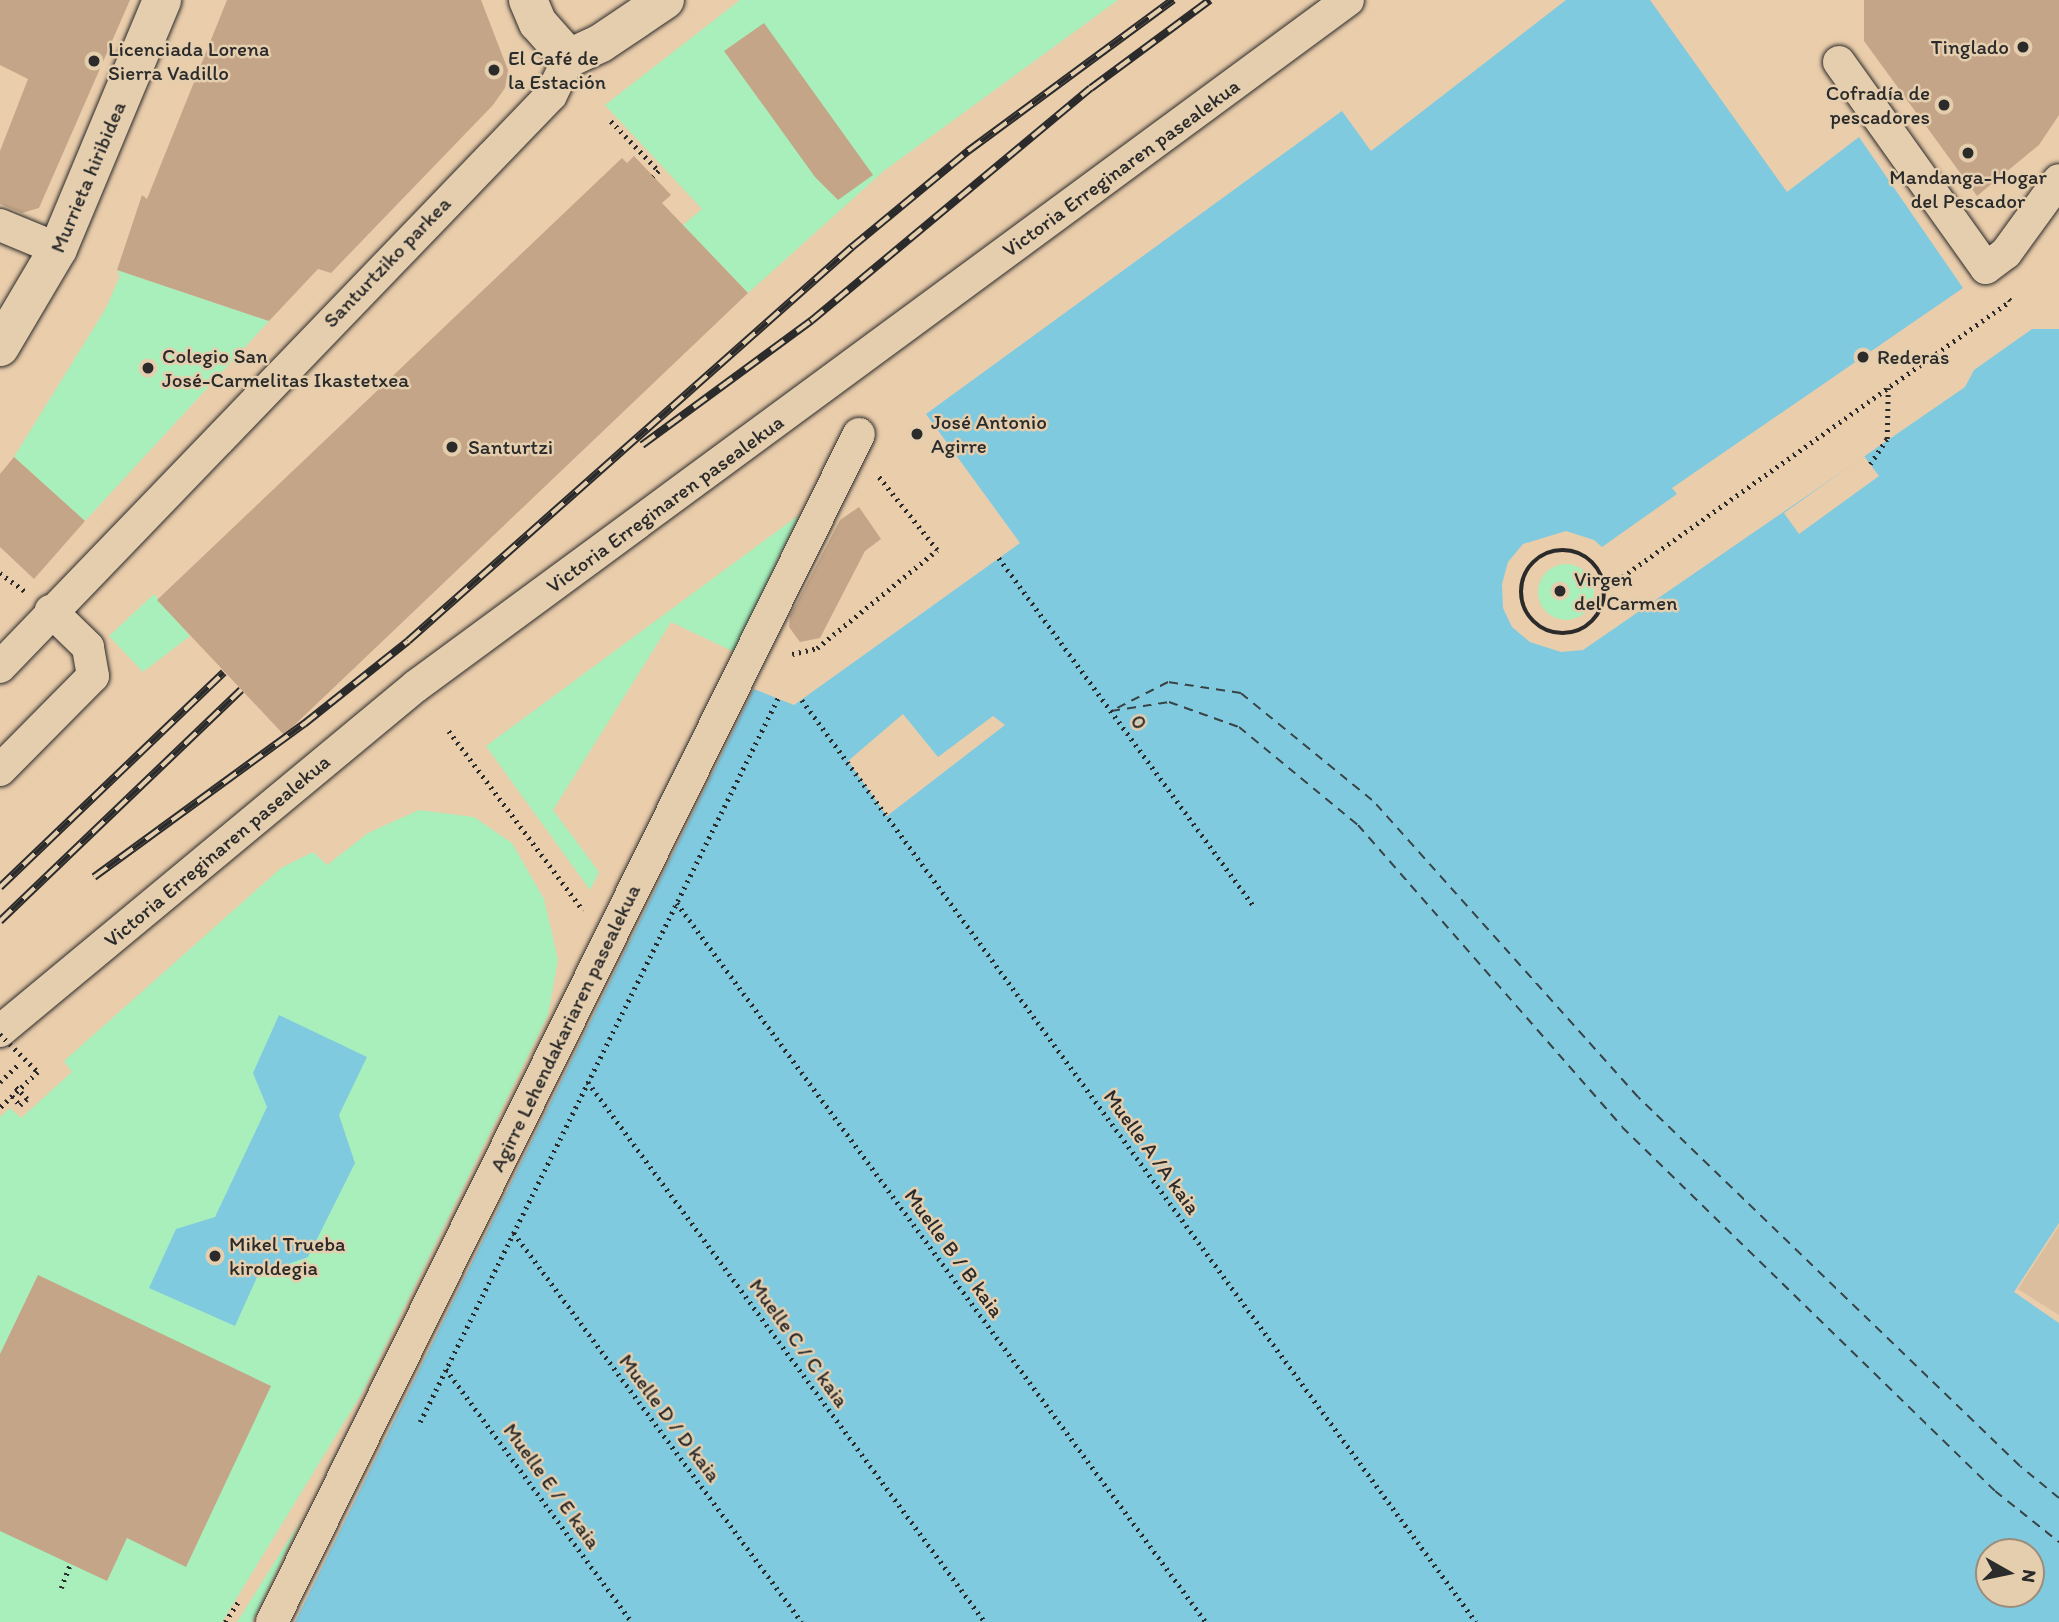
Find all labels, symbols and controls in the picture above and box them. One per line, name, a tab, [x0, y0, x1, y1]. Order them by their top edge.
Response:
place label: Tinglado	[1931, 34, 2009, 60]
place label: Licenciada Lorena Sierra Vadillo	[108, 36, 270, 86]
marker: Tinglado	[2015, 39, 2031, 55]
place label: El Café de la Estación	[508, 45, 607, 95]
marker: Licenciada Lorena Sierra Vadillo	[86, 53, 102, 69]
marker: El Café de la Estación	[486, 62, 502, 78]
street label: Victoria Erreginaren pasealekua	[997, 73, 1245, 263]
place label: Cofradía de pescadores	[1826, 80, 1930, 130]
marker: Cofradía de pescadores	[1936, 97, 1952, 113]
street label: Murrieta hiribidea	[45, 98, 131, 256]
marker: Mandanga-Hogar del Pescador	[1960, 145, 1976, 161]
place label: Mandanga-Hogar del Pescador	[1889, 164, 2047, 214]
street label: Santurtziko parkea	[318, 191, 456, 333]
place label: Colegio San José-Carmelitas Ikastetxea	[162, 343, 409, 393]
place label: Rederas	[1877, 344, 1949, 370]
marker: Rederas	[1855, 349, 1871, 365]
marker: Colegio San José-Carmelitas Ikastetxea	[140, 360, 156, 376]
street label: Victoria Erreginaren pasealekua	[541, 409, 789, 599]
place label: José Antonio Agirre	[931, 409, 1048, 459]
marker: José Antonio Agirre	[909, 426, 925, 442]
place label: Santurtzi	[468, 434, 553, 460]
marker: Santurtzi	[442, 437, 462, 457]
place label: Virgen del Carmen	[1574, 566, 1678, 616]
marker: Virgen del Carmen	[1552, 583, 1568, 599]
street label: 0	[1125, 709, 1153, 735]
street label: Victoria Erreginaren pasealekua	[99, 749, 335, 953]
street label: Agirre Lehendakariaren pasealekua	[484, 879, 646, 1177]
street label: Muelle A /A kaia	[1098, 1085, 1206, 1219]
street label: Muelle B / B kaia	[899, 1184, 1009, 1322]
place label: Mikel Trueba kiroldegia	[229, 1231, 344, 1281]
marker: Mikel Trueba kiroldegia	[207, 1248, 223, 1264]
street label: Muelle C / C kaia	[744, 1274, 854, 1412]
street label: Muelle D / D kaia	[614, 1349, 726, 1487]
street label: Muelle E / E kaia	[498, 1418, 606, 1554]
north arrow	[1975, 1538, 2045, 1608]
text: N	[2017, 1568, 2042, 1584]

